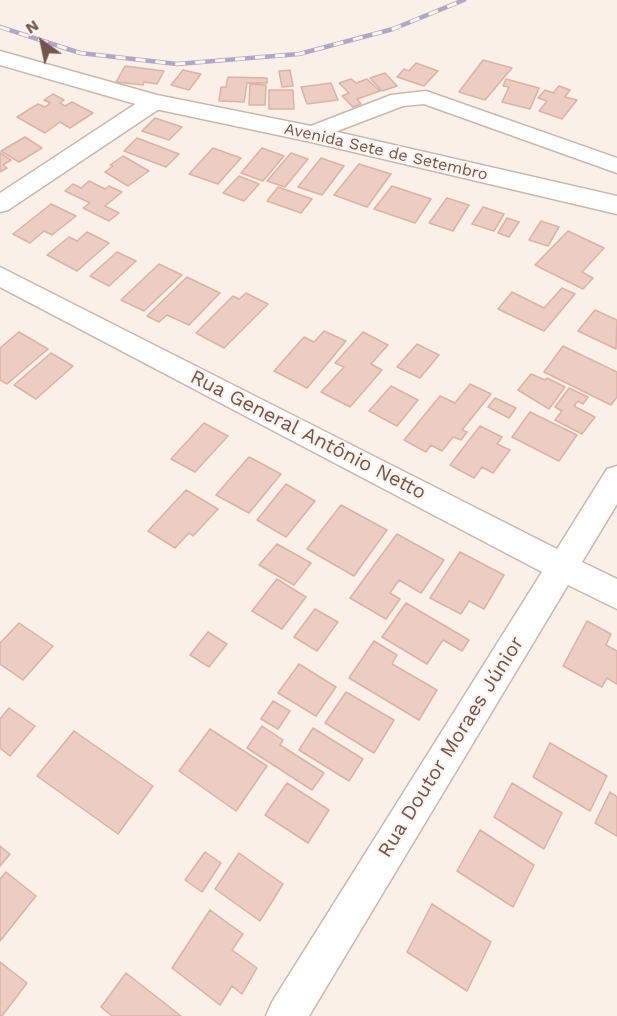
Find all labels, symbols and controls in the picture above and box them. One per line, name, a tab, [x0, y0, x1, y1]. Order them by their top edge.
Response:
north arrow	[12, 12, 72, 72]
text: N	[22, 15, 42, 38]
street label: Avenida Sete de Setembro	[283, 119, 489, 185]
street label: Rua General Antônio Netto	[186, 365, 430, 505]
street label: Rua Doutor Moraes Júnior	[373, 632, 529, 862]

